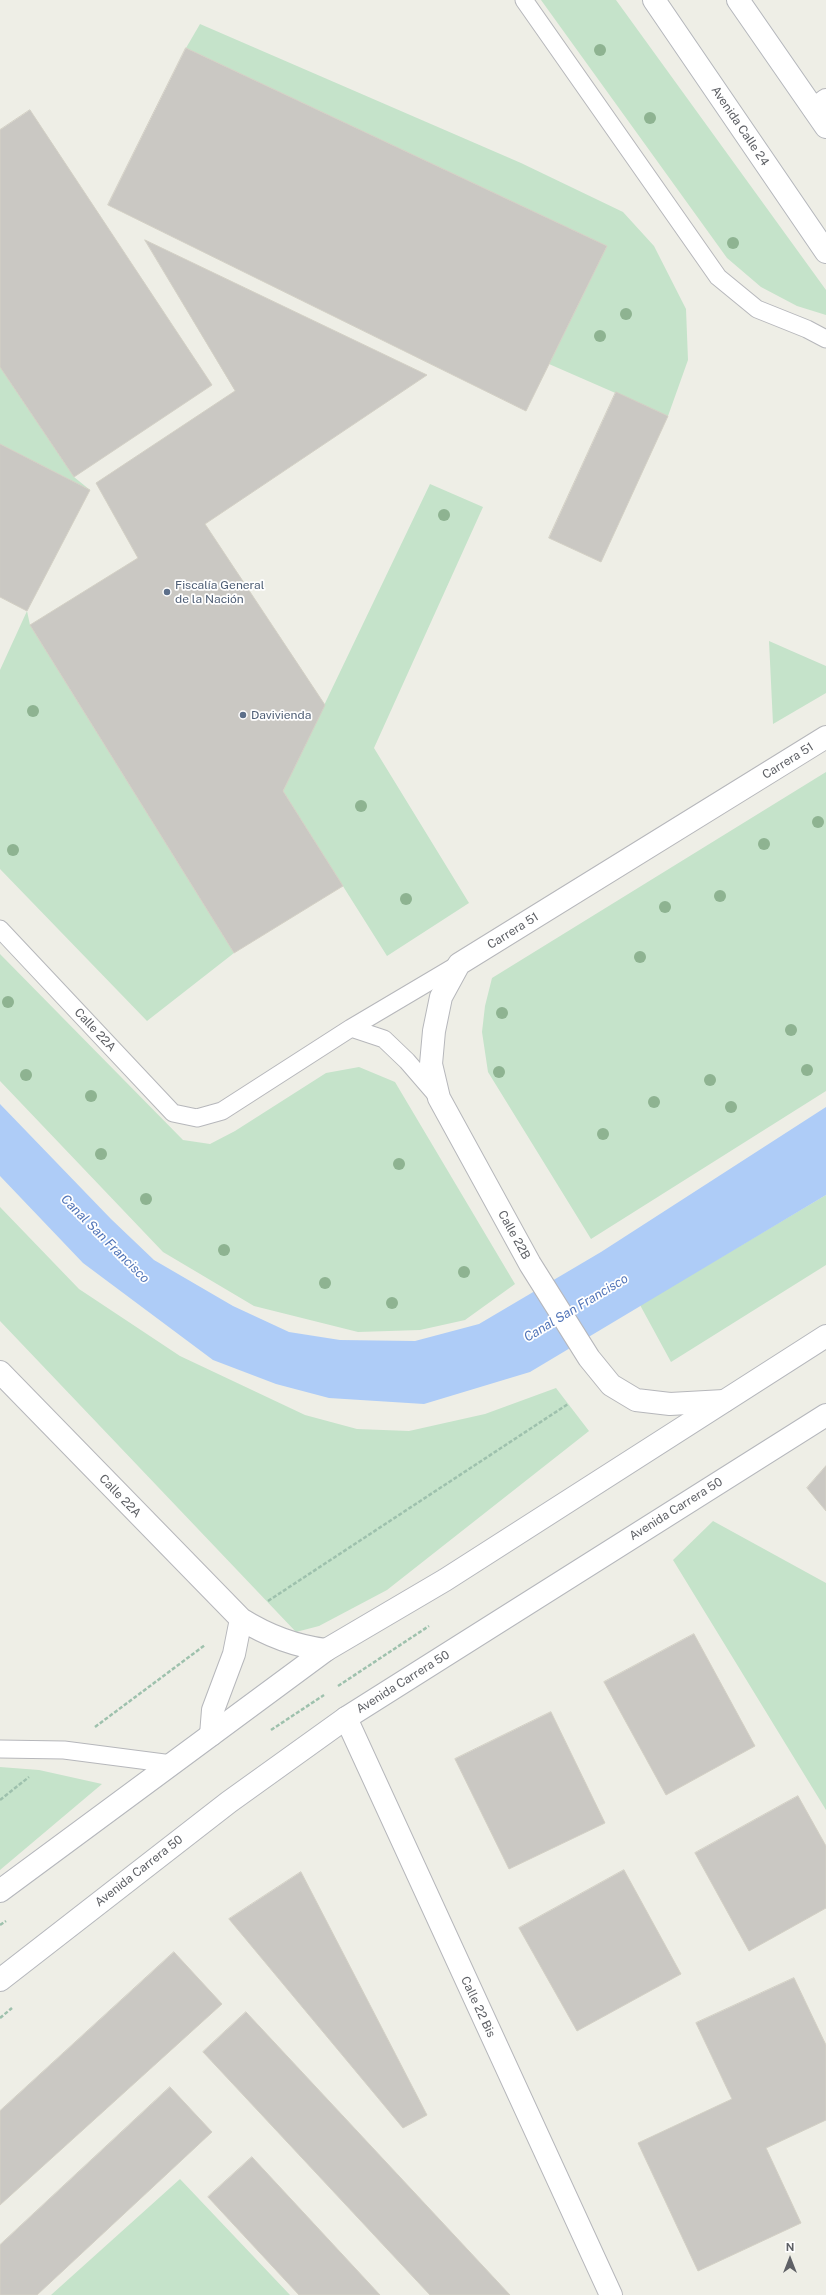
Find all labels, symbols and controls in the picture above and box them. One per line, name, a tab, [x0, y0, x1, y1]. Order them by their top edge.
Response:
street label: Avenida Calle 24	[708, 83, 772, 169]
place label: Fiscalía General de la Nación	[175, 578, 264, 606]
marker: Fiscalía General de la Nación	[162, 587, 172, 597]
place label: Davivienda	[251, 708, 311, 722]
marker: Davivienda	[238, 710, 248, 720]
street label: Carrera 51	[760, 740, 816, 782]
street label: Carrera 51	[485, 910, 541, 952]
street label: Calle 22A	[71, 1005, 119, 1055]
water label: Canal San Francisco	[57, 1191, 153, 1287]
street label: Calle 22B	[495, 1208, 533, 1262]
water label: Canal San Francisco	[521, 1271, 631, 1345]
street label: Calle 22A	[96, 1472, 144, 1520]
street label: Avenida Carrera 50	[627, 1475, 725, 1543]
street label: Avenida Carrera 50	[354, 1648, 452, 1716]
street label: Avenida Carrera 50	[92, 1832, 186, 1910]
street label: Calle 22 Bis	[458, 1974, 498, 2040]
north arrow	[770, 2239, 810, 2279]
text: N	[786, 2241, 794, 2253]

